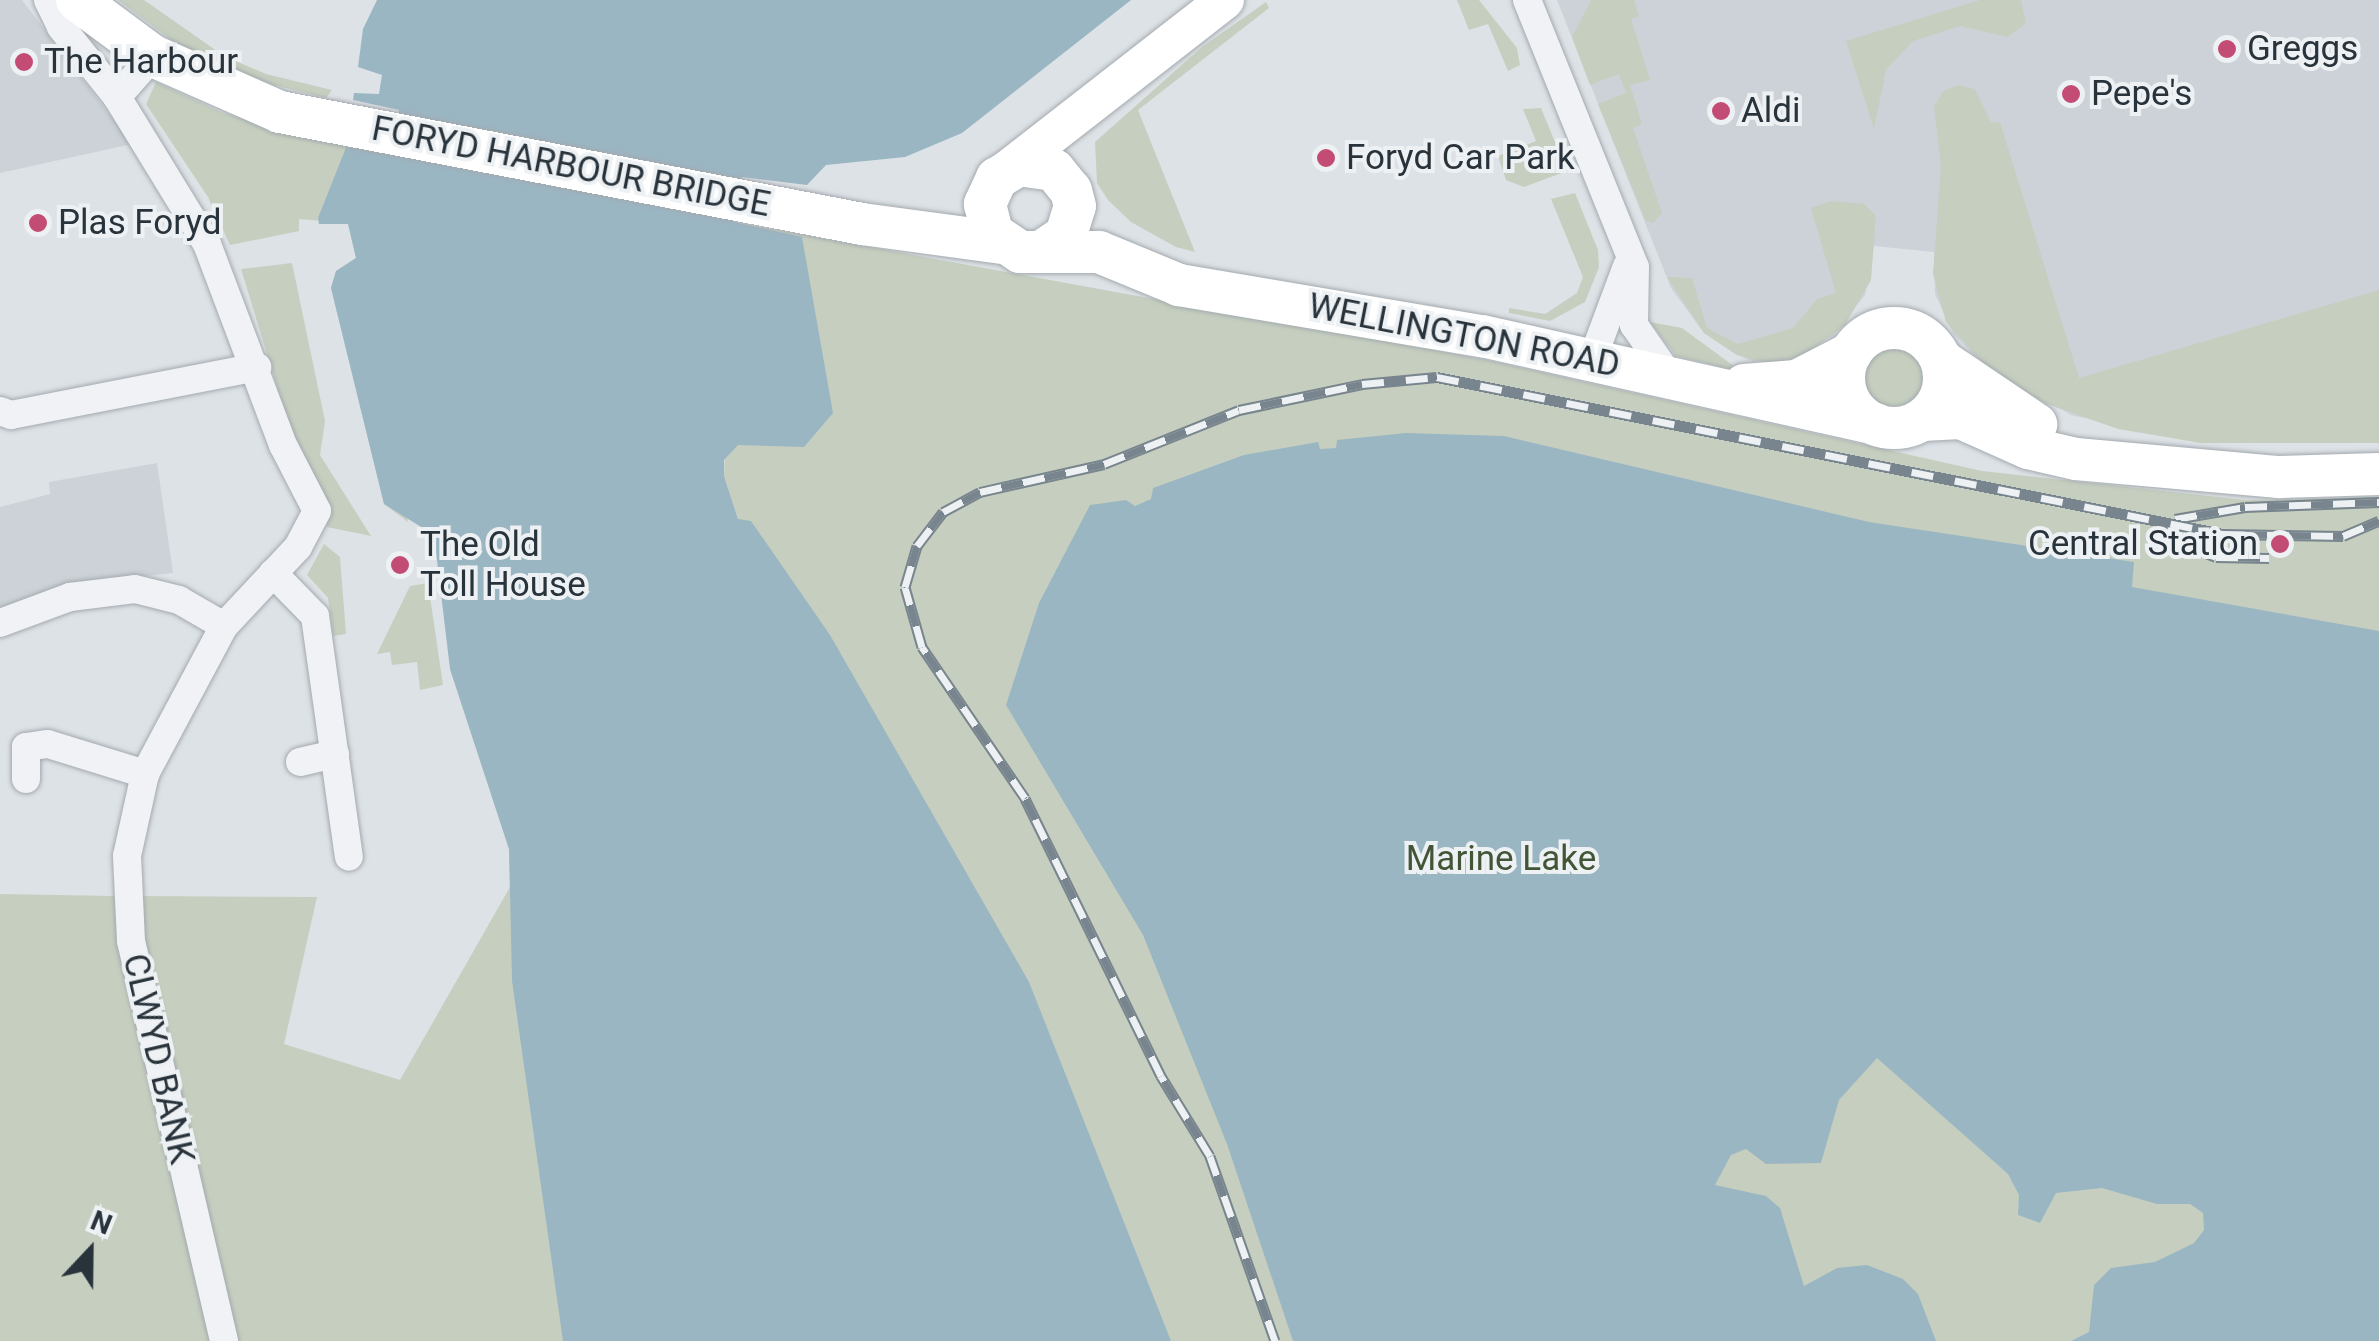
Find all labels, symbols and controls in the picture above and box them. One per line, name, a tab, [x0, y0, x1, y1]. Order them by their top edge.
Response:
place label: Greggs	[2247, 28, 2358, 70]
marker: Greggs	[2216, 38, 2238, 60]
place label: The Harbour	[44, 41, 238, 83]
marker: The Harbour	[13, 51, 35, 73]
place label: Pepe's	[2091, 73, 2192, 115]
marker: Pepe's	[2060, 83, 2082, 105]
place label: Aldi	[1741, 90, 1801, 132]
marker: Aldi	[1710, 100, 1732, 122]
street label: FORYD HARBOUR BRIDGE	[368, 108, 774, 226]
place label: Foryd Car Park	[1346, 137, 1575, 179]
marker: Foryd Car Park	[1315, 147, 1337, 169]
place label: Plas Foryd	[58, 202, 222, 244]
marker: Plas Foryd	[27, 212, 49, 234]
street label: WELLINGTON ROAD	[1305, 285, 1623, 387]
place label: Central Station	[2028, 523, 2258, 565]
place label: The Old Toll House	[420, 524, 586, 606]
marker: Central Station	[2267, 531, 2293, 557]
marker: The Old Toll House	[389, 554, 411, 576]
park label: Marine Lake	[1406, 838, 1596, 880]
street label: CLWYD BANK	[113, 950, 203, 1168]
north arrow	[40, 1201, 140, 1301]
text: N	[86, 1204, 117, 1242]

